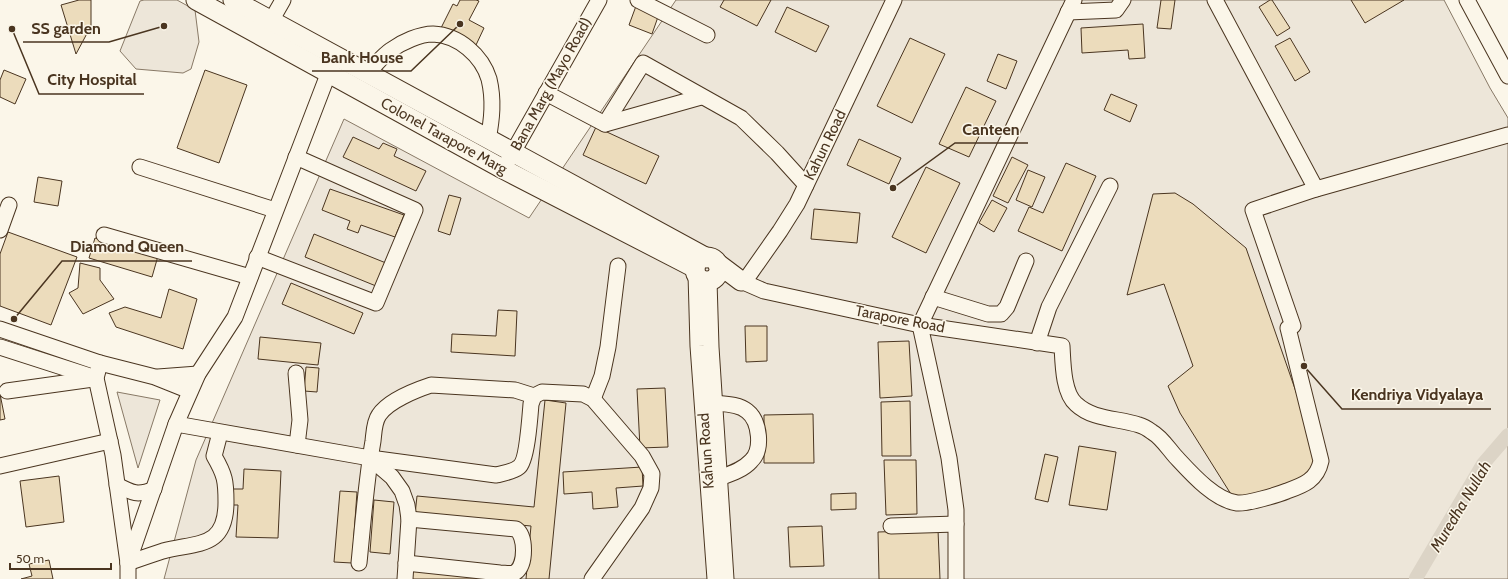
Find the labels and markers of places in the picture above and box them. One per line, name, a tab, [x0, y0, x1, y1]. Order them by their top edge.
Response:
callout: SS garden	[23, 14, 109, 42]
callout: Bank House	[312, 43, 411, 71]
callout: City Hospital	[39, 66, 144, 94]
callout: Canteen	[955, 115, 1028, 143]
callout: Diamond Queen	[62, 233, 192, 261]
callout: Kendriya Vidyalaya	[1342, 381, 1491, 409]

